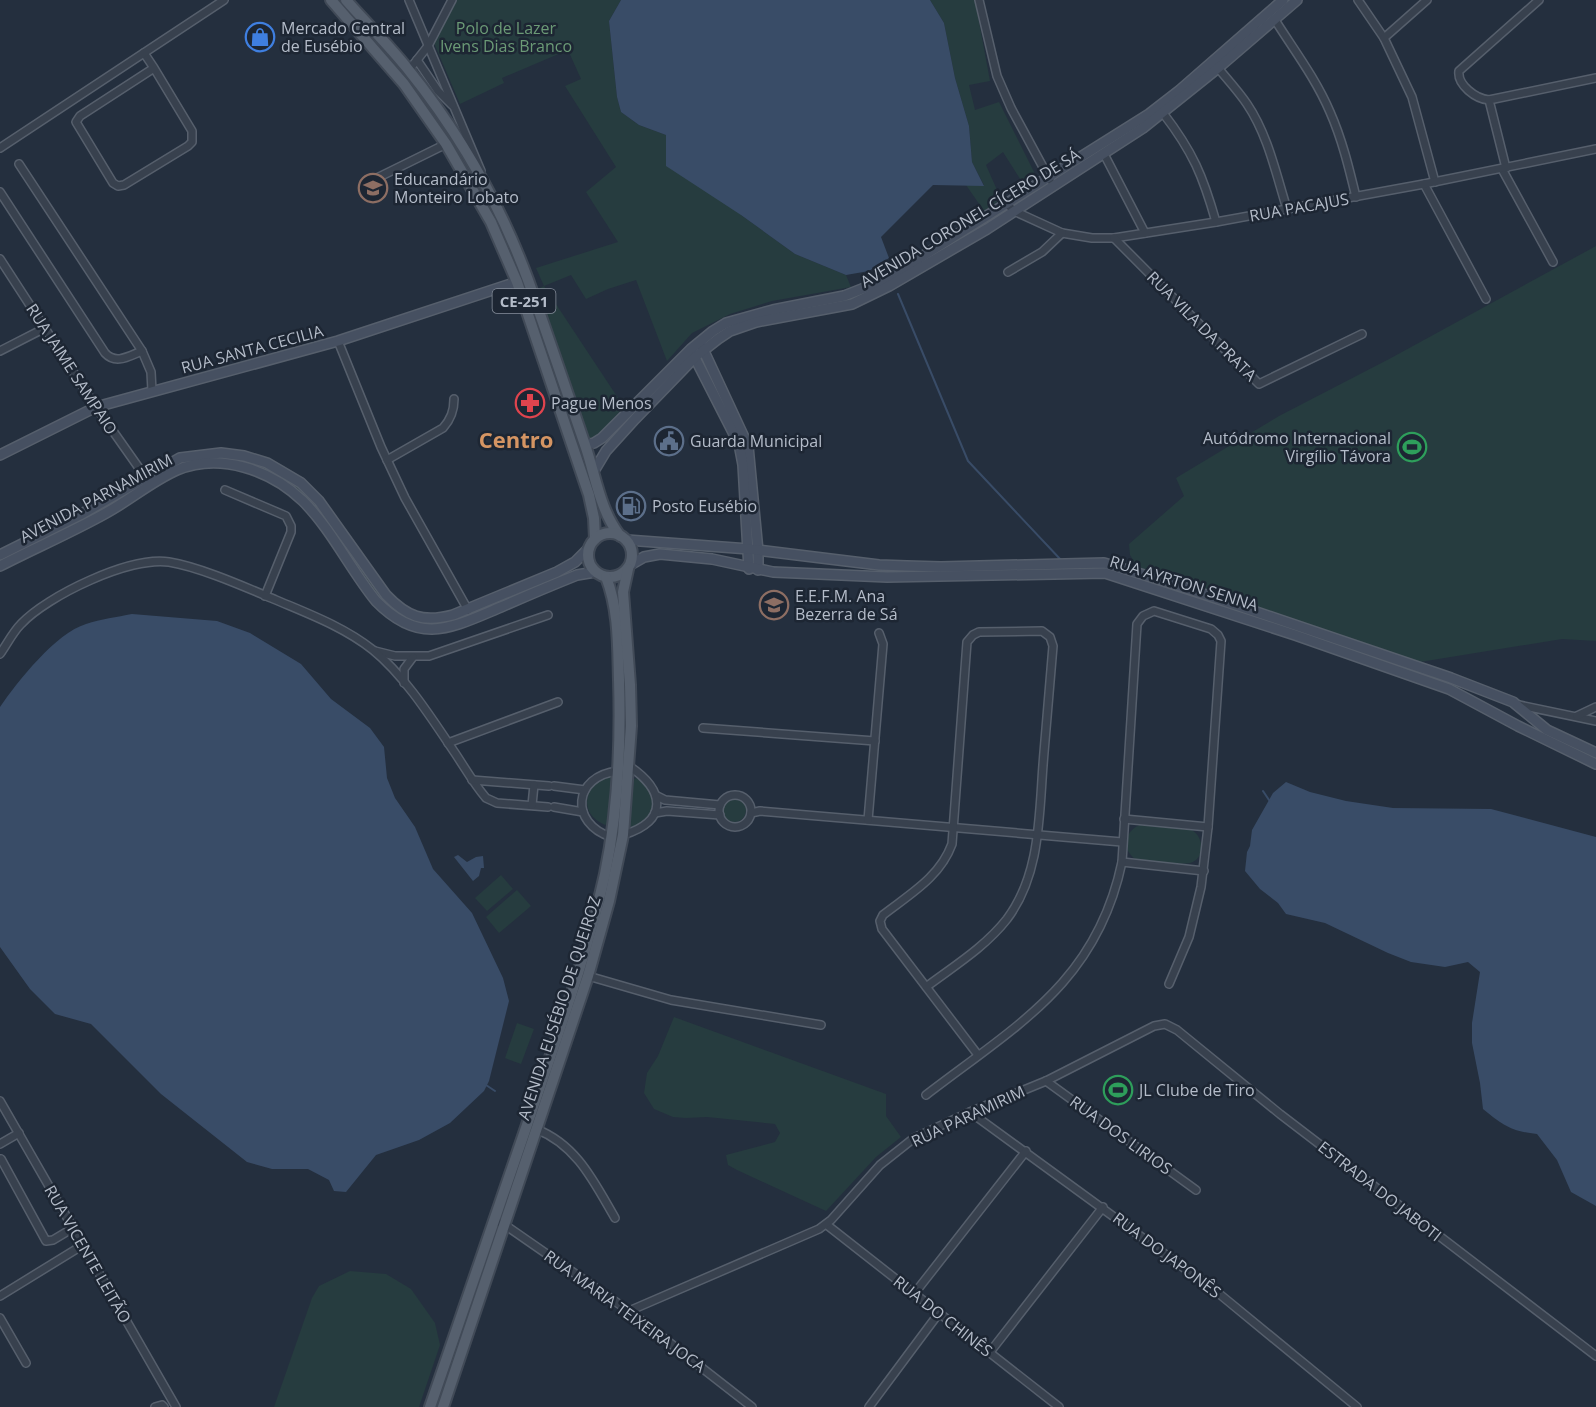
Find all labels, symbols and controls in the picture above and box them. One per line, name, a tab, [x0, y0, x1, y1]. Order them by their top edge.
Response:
place label: Mercado Central de Eusébio	[281, 17, 405, 57]
park label: Polo de Lazer Ivens Dias Branco	[440, 17, 572, 57]
shop icon: Mercado Central de Eusébio	[244, 21, 276, 53]
street label: AVENIDA CORONEL CÍCERO DE SÁ	[856, 143, 1085, 293]
place label: Educandário Monteiro Lobato	[394, 168, 519, 208]
school or university icon: Educandário Monteiro Lobato	[357, 172, 389, 204]
street label: RUA PACAJUS	[1248, 187, 1351, 227]
street label: RUA VILA DA PRATA	[1142, 266, 1262, 386]
road number: CE-251	[492, 289, 556, 313]
street label: RUA JAIME SAMPAIO	[21, 299, 123, 439]
street label: RUA SANTA CECILIA	[178, 319, 326, 379]
pharmacy icon: Pague Menos	[514, 387, 546, 419]
place label: Pague Menos	[551, 392, 652, 414]
district label: Centro	[479, 424, 553, 454]
public building icon: Guarda Municipal	[653, 425, 685, 457]
place label: Autódromo Internacional Virgílio Távora	[1203, 427, 1391, 467]
place label: Guarda Municipal	[690, 430, 822, 452]
sports icon: Autódromo Internacional Virgílio Távora	[1396, 431, 1428, 463]
street label: AVENIDA PARNAMIRIM	[16, 448, 176, 548]
fuel station icon: Posto Eusébio	[615, 490, 647, 522]
place label: Posto Eusébio	[652, 495, 757, 517]
street label: RUA AYRTON SENNA	[1107, 550, 1262, 616]
place label: E.E.F.M. Ana Bezerra de Sá	[795, 585, 898, 625]
school or university icon: E.E.F.M. Ana Bezerra de Sá	[758, 589, 790, 621]
street label: AVENIDA EUSÉBIO DE QUEIROZ	[512, 893, 606, 1123]
sports icon: JL Clube de Tiro	[1102, 1074, 1134, 1106]
place label: JL Clube de Tiro	[1137, 1079, 1255, 1101]
street label: RUA PARAMIRIM	[908, 1080, 1028, 1152]
street label: RUA DOS LIRIOS	[1066, 1090, 1177, 1180]
street label: ESTRADA DO JABOTI	[1314, 1136, 1446, 1246]
street label: RUA VICENTE LEITÃO	[40, 1181, 136, 1327]
street label: RUA DO JAPONÊS	[1108, 1207, 1226, 1303]
street label: RUA MARIA TEIXEIRA JOCA	[540, 1245, 711, 1378]
street label: RUA DO CHINÊS	[889, 1270, 997, 1362]

